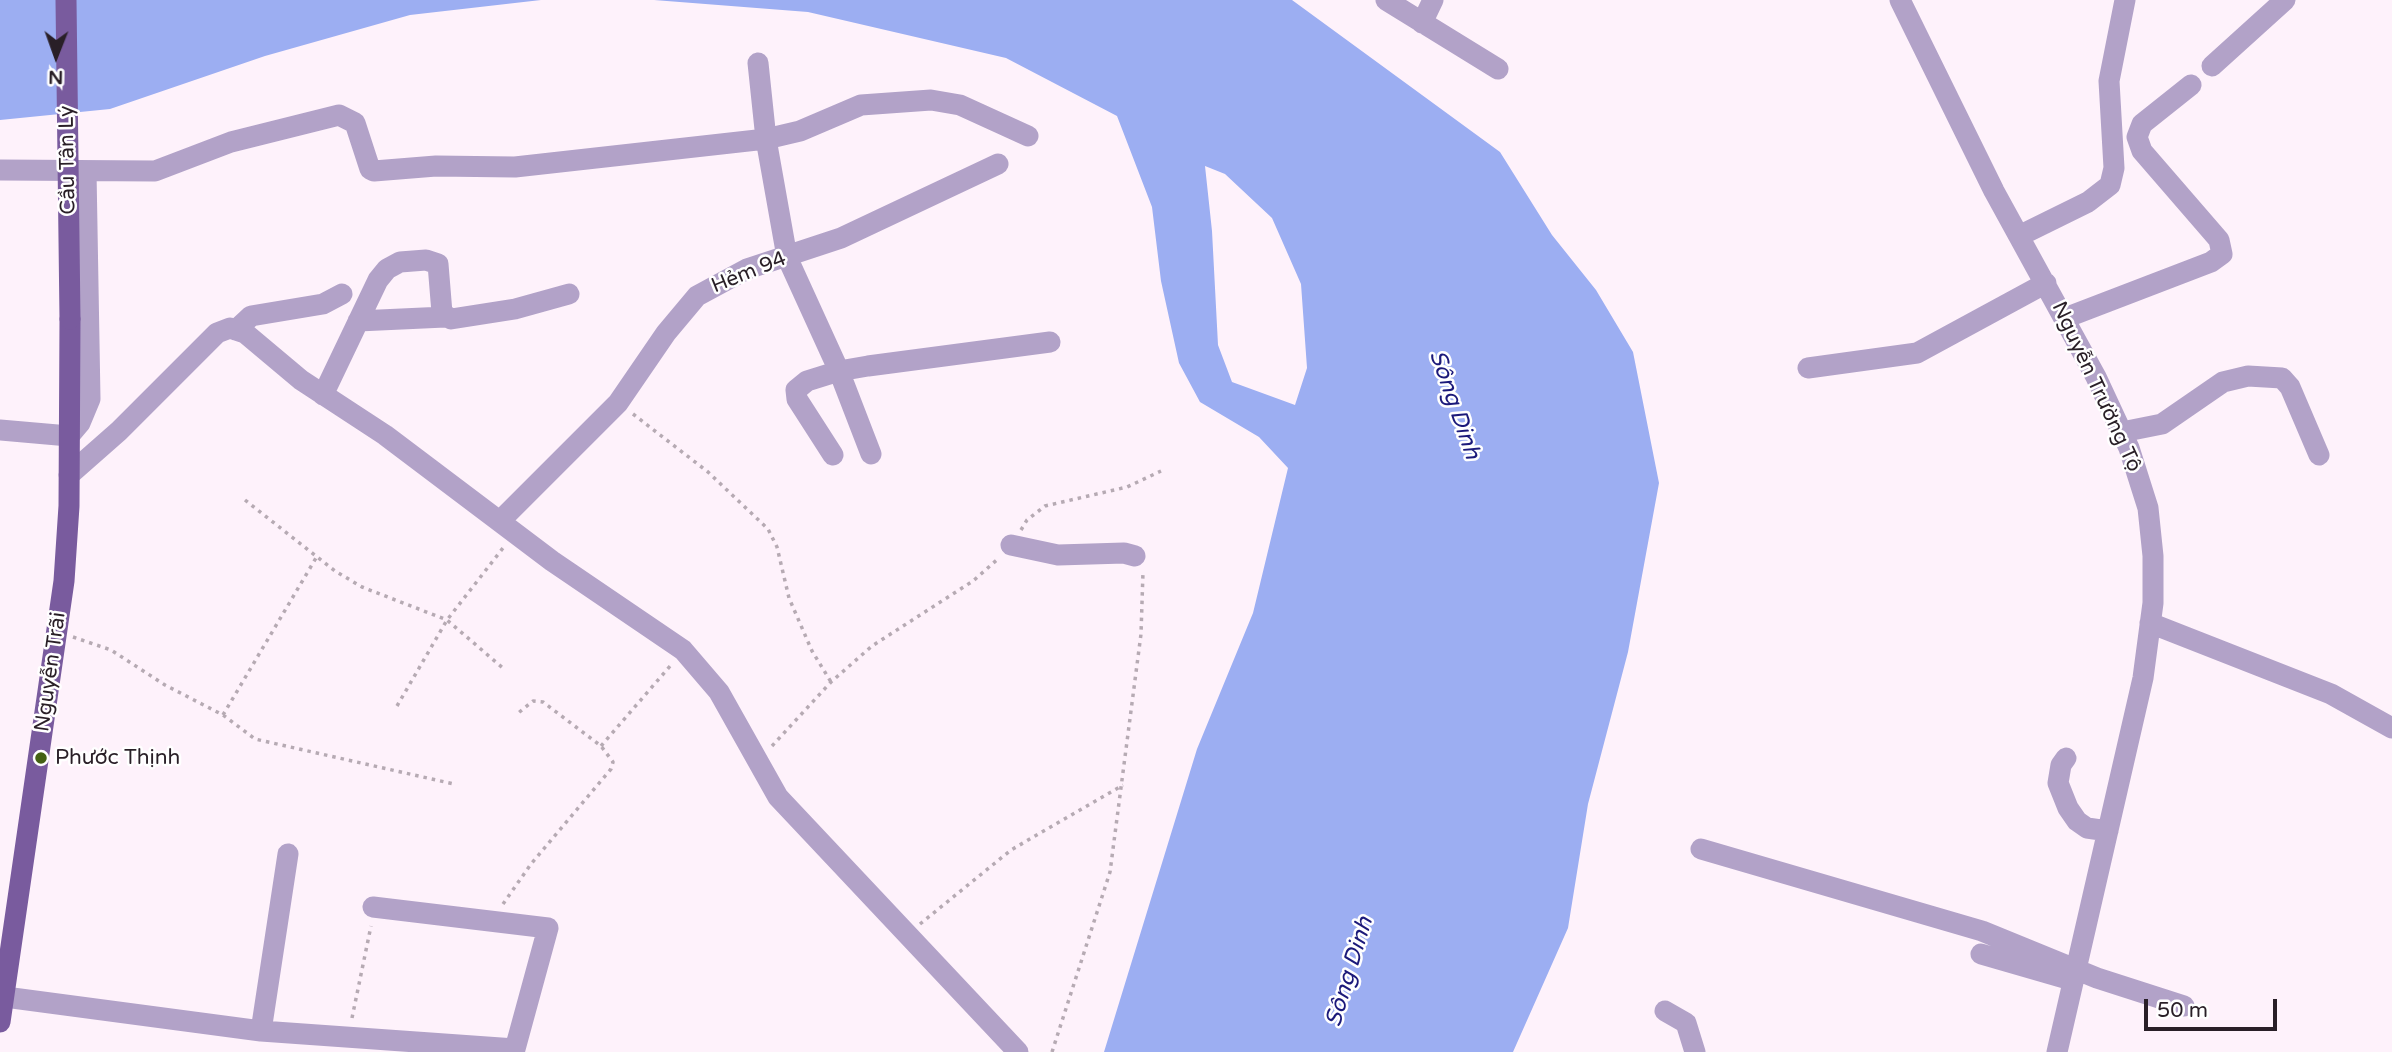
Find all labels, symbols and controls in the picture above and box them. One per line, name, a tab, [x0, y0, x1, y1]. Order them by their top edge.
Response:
north arrow	[21, 21, 91, 91]
text: N	[48, 66, 63, 88]
street label: Cầu Tân Lý	[54, 105, 82, 215]
street label: Hẻm 94	[708, 247, 790, 299]
street label: Nguyễn Trường Tộ	[2046, 298, 2146, 476]
water label: Sông Dinh	[1422, 347, 1486, 463]
street label: Nguyễn Trãi	[30, 611, 72, 733]
place label: Phước Thịnh	[55, 745, 180, 771]
marker: Phước Thịnh	[33, 750, 49, 766]
water label: Sông Dinh	[1320, 914, 1380, 1030]
scale bar	[2147, 986, 2280, 1030]
text: 50 m	[2157, 998, 2208, 1023]

